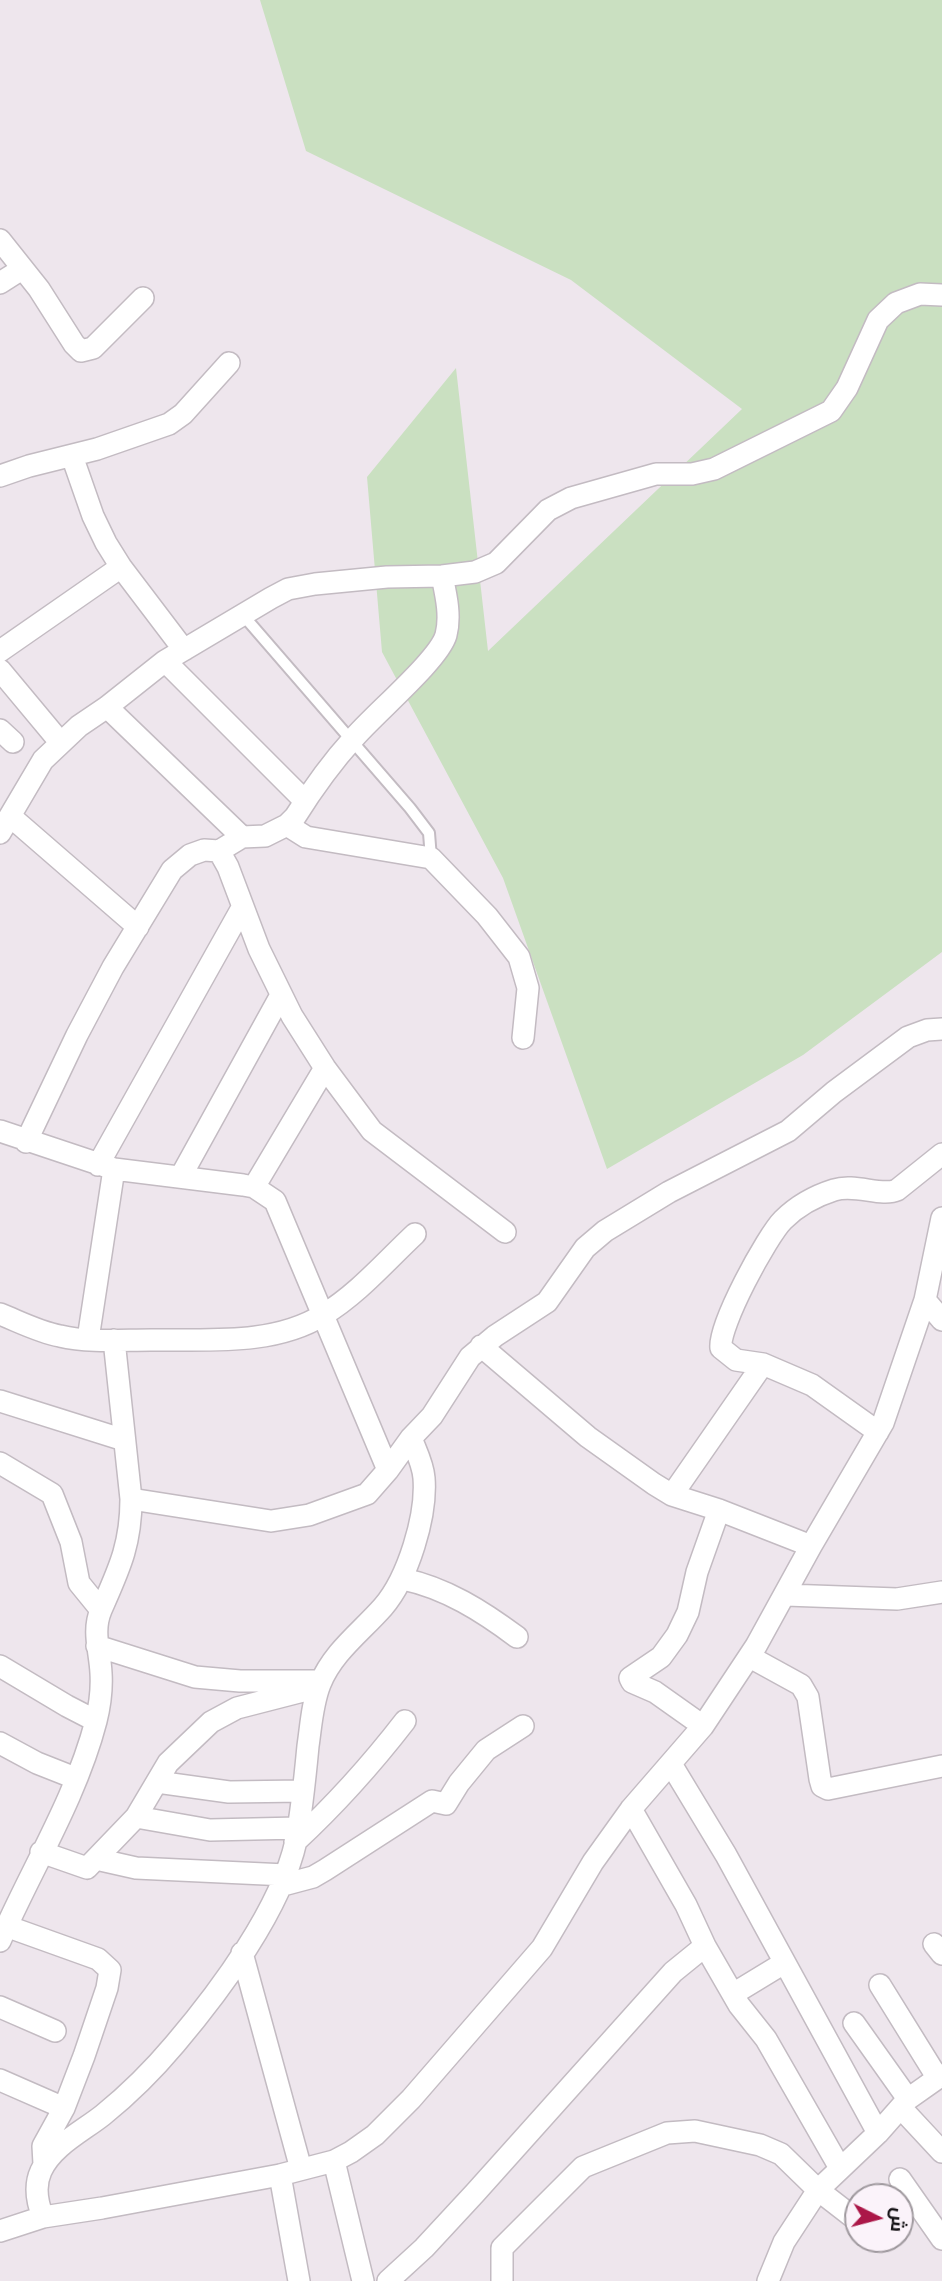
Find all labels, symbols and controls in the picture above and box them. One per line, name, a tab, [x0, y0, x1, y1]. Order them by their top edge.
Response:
north arrow	[844, 2183, 914, 2253]
text: ش	[885, 2207, 911, 2233]

